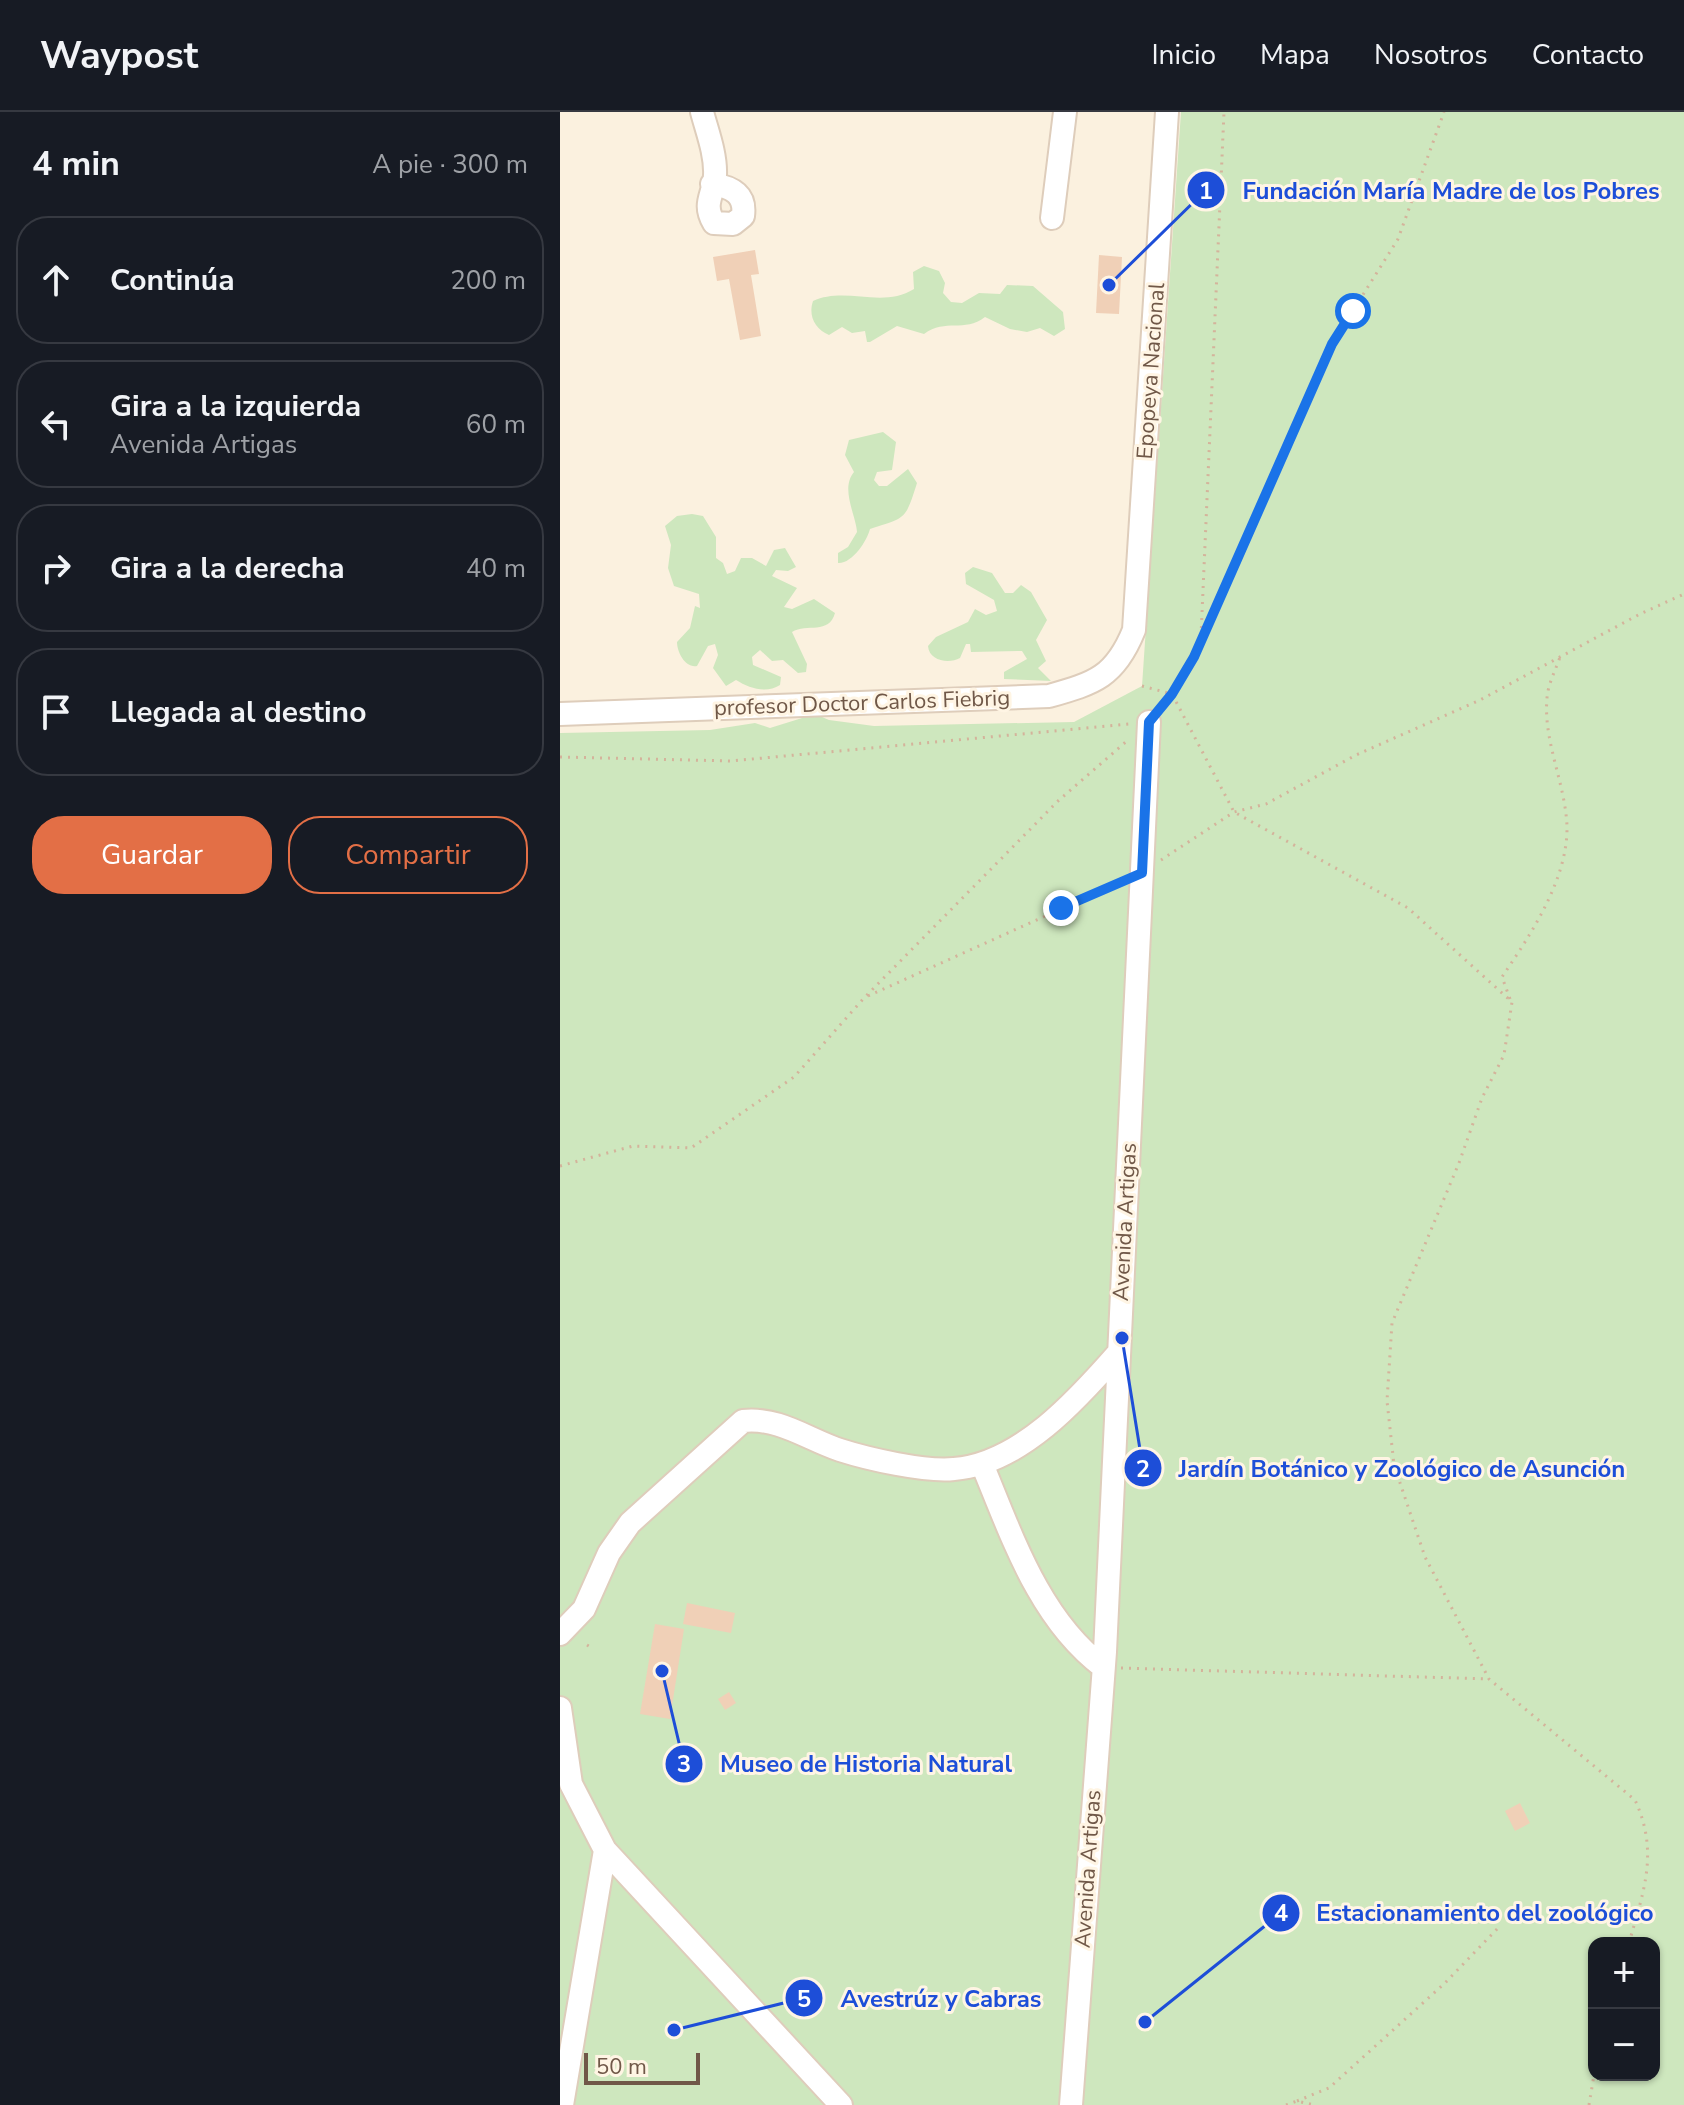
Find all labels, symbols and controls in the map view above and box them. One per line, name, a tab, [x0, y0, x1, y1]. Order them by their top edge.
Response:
text: Waypost	[40, 30, 198, 81]
text: Inicio	[1151, 36, 1216, 74]
text: Mapa	[1260, 36, 1330, 74]
text: Nosotros	[1374, 36, 1488, 74]
text: Contacto	[1532, 36, 1644, 74]
text: 4 min	[32, 141, 120, 187]
text: A pie · 300 m	[372, 147, 528, 182]
callout: Fundación María Madre de los Pobres	[1186, 166, 1676, 214]
text: 1	[1199, 175, 1213, 207]
text: Fundación María Madre de los Pobres	[1242, 175, 1660, 207]
icon: ahead	[34, 258, 78, 302]
text: Continúa	[110, 260, 235, 301]
text: 200 m	[450, 263, 526, 298]
street label: Epopeya Nacional	[1130, 281, 1172, 460]
route start	[1335, 293, 1371, 329]
text: Gira a la izquierda	[110, 386, 361, 427]
icon: left	[34, 402, 78, 446]
text: 60 m	[466, 407, 526, 442]
text: Avenida Artigas	[110, 427, 297, 462]
icon: right	[34, 546, 78, 590]
text: Gira a la derecha	[110, 548, 345, 589]
text: 40 m	[466, 551, 526, 586]
street label: profesor Doctor Carlos Fiebrig	[713, 683, 1011, 723]
icon: arrive	[34, 690, 78, 734]
text: Llegada al destino	[110, 692, 366, 733]
button: Guardar	[32, 816, 272, 894]
button: Compartir	[288, 816, 528, 894]
route end	[1043, 890, 1079, 926]
street label: Avenida Artigas	[1106, 1142, 1144, 1302]
callout: Jardín Botánico y Zoológico de Asunción	[1123, 1444, 1642, 1492]
text: 2	[1136, 1453, 1150, 1485]
text: Jardín Botánico y Zoológico de Asunción	[1178, 1453, 1625, 1485]
callout: Museo de Historia Natural	[664, 1740, 1028, 1788]
text: 3	[677, 1748, 691, 1780]
text: Museo de Historia Natural	[720, 1748, 1012, 1780]
street label: Avenida Artigas	[1068, 1789, 1108, 1949]
callout: Estacionamiento del zoológico	[1261, 1889, 1670, 1937]
text: 4	[1274, 1897, 1288, 1929]
text: Estacionamiento del zoológico	[1316, 1897, 1654, 1929]
map controls	[1588, 1937, 1660, 2081]
button: +	[1588, 1937, 1660, 2009]
callout: Avestrúz y Cabras	[784, 1974, 1057, 2022]
text: 5	[797, 1983, 811, 2015]
text: Avestrúz y Cabras	[840, 1983, 1042, 2015]
button: −	[1588, 2009, 1660, 2081]
scale bar	[584, 2049, 700, 2085]
text: 50 m	[596, 2052, 647, 2082]

